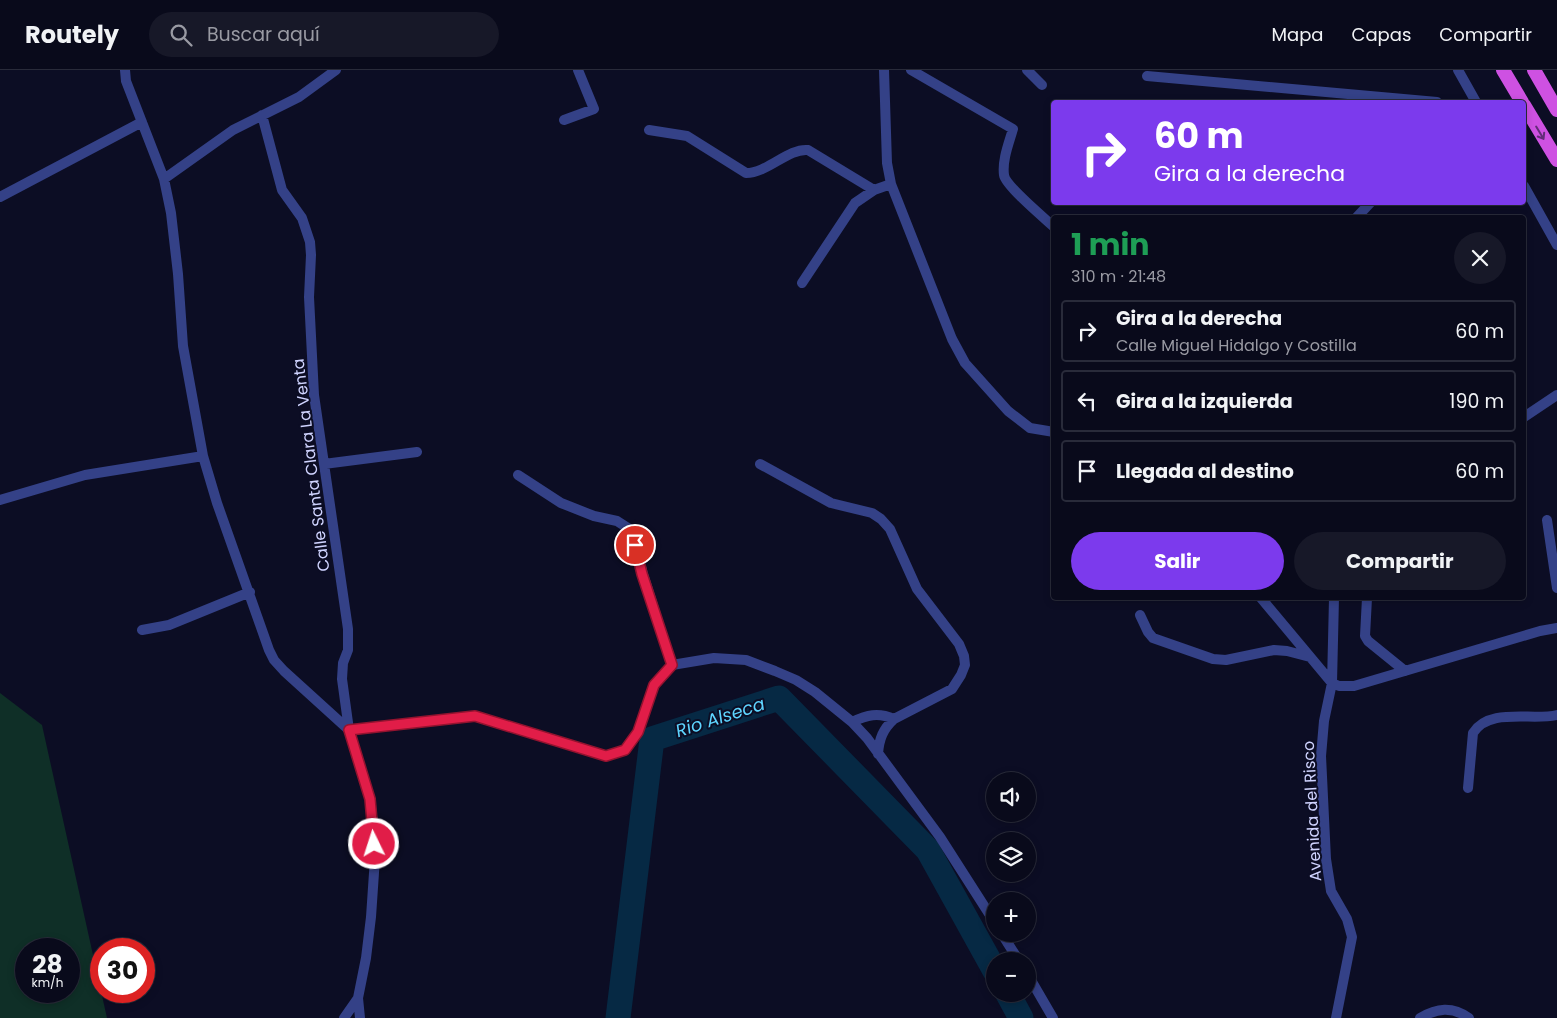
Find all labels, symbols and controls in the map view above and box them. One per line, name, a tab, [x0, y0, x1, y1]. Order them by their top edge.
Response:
search box	[149, 12, 499, 57]
text: Routely	[25, 18, 119, 51]
icon: search	[167, 21, 195, 49]
text: Buscar aquí	[207, 21, 320, 48]
text: Mapa	[1271, 22, 1324, 47]
text: Capas	[1352, 22, 1411, 47]
text: Compartir	[1439, 22, 1532, 47]
text: 60 m	[1154, 111, 1244, 160]
icon: right	[1071, 120, 1136, 185]
one-way arrow	[1536, 125, 1546, 139]
text: Gira a la derecha	[1154, 158, 1345, 189]
text: 1 min	[1071, 223, 1149, 266]
button: close	[1454, 232, 1506, 284]
text: 310 m · 21:48	[1071, 265, 1166, 288]
text: Gira a la derecha	[1116, 305, 1282, 332]
icon: right	[1073, 317, 1101, 345]
text: 60 m	[1455, 318, 1504, 345]
text: Calle Miguel Hidalgo y Costilla	[1116, 334, 1357, 357]
street label: Calle Santa Clara La Venta	[287, 357, 335, 573]
icon: left	[1073, 387, 1101, 415]
text: Gira a la izquierda	[1116, 388, 1293, 415]
text: 190 m	[1449, 388, 1504, 415]
icon: arrive	[1073, 457, 1101, 485]
text: Llegada al destino	[1116, 458, 1294, 485]
text: 60 m	[1455, 458, 1504, 485]
pin	[614, 524, 656, 566]
icon: arrive	[621, 531, 649, 559]
button: Salir	[1071, 532, 1284, 590]
button: Compartir	[1294, 532, 1506, 590]
water label: Rio Alseca	[672, 691, 768, 743]
street label: Avenida del Risco	[1297, 740, 1327, 882]
map controls	[986, 772, 1036, 1002]
button: sound	[986, 772, 1036, 822]
position arrow	[347, 817, 399, 869]
button: layers	[986, 832, 1036, 882]
button: +	[986, 892, 1036, 942]
speed limit sign: 30	[90, 938, 155, 1003]
text: 28	[32, 947, 63, 982]
button: −	[986, 952, 1036, 1002]
text: km/h	[32, 974, 63, 991]

